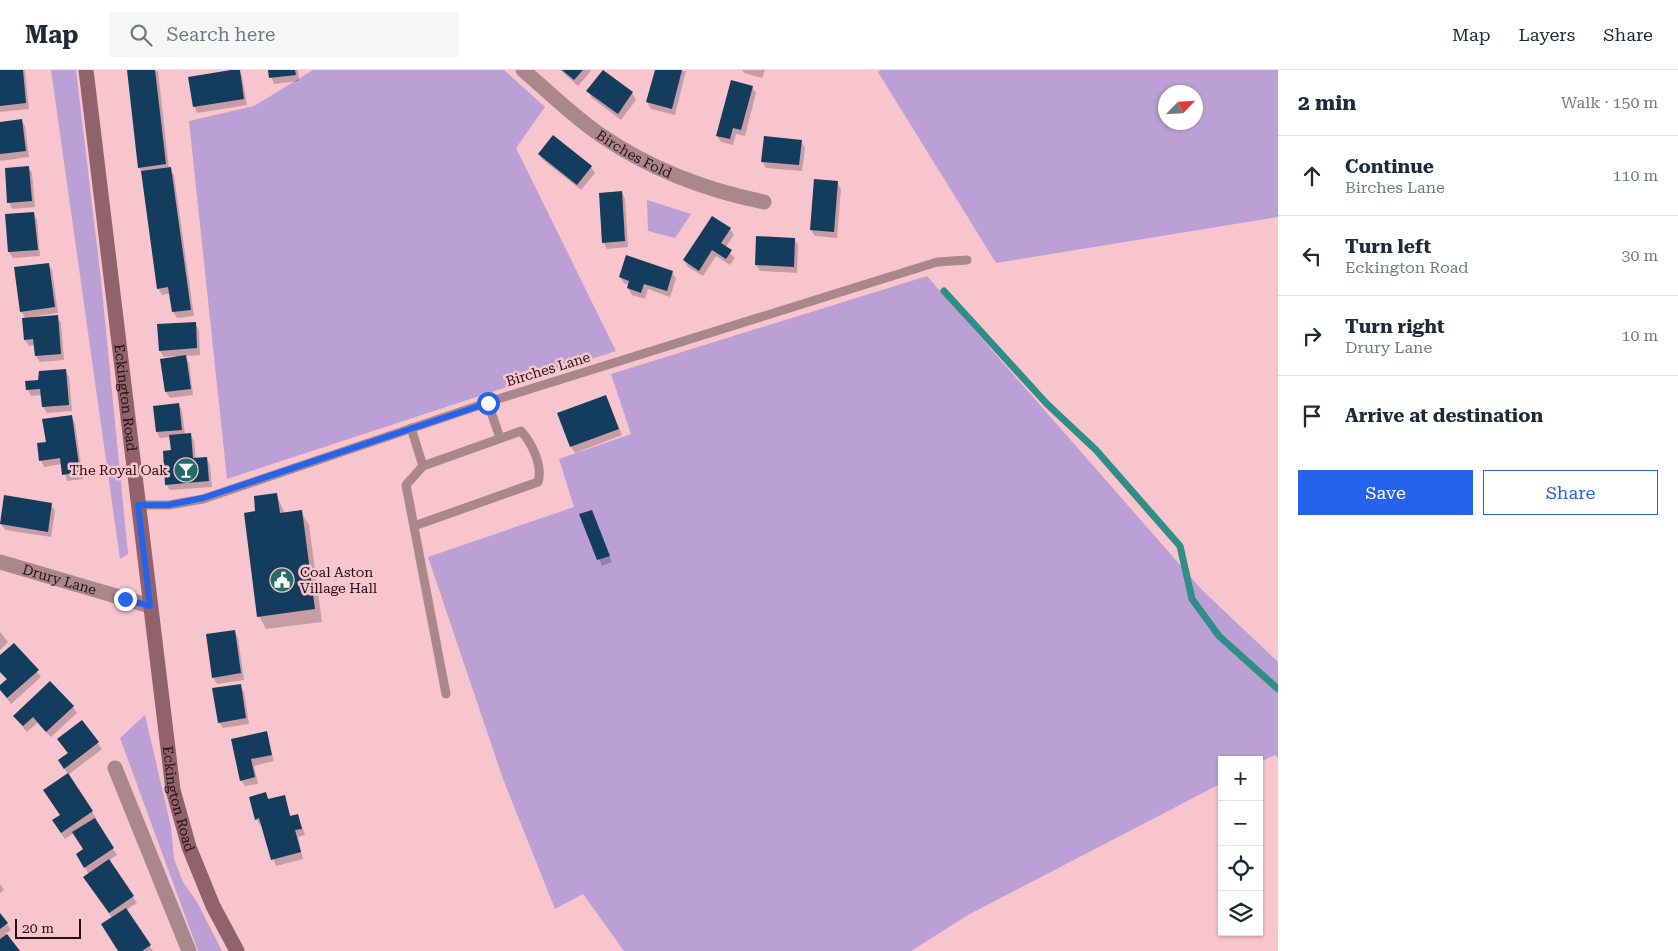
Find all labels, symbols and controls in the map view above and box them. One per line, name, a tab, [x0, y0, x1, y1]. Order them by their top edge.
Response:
search box	[109, 12, 459, 57]
text: Map	[25, 21, 79, 49]
icon: search	[127, 21, 155, 49]
text: Search here	[167, 23, 275, 46]
text: Map	[1452, 24, 1491, 45]
text: Layers	[1519, 24, 1575, 45]
text: Share	[1603, 24, 1653, 45]
north arrow	[1158, 85, 1203, 130]
text: 2 min	[1298, 91, 1356, 115]
text: Walk · 150 m	[1561, 93, 1658, 112]
street label: Birches Fold	[593, 127, 674, 181]
text: Continue	[1345, 155, 1434, 178]
icon: ahead	[1298, 162, 1326, 190]
text: 110 m	[1612, 166, 1658, 185]
text: Birches Lane	[1345, 178, 1445, 197]
text: Turn left	[1345, 235, 1431, 258]
icon: left	[1298, 242, 1326, 270]
text: 30 m	[1621, 246, 1658, 265]
text: Eckington Road	[1345, 258, 1469, 277]
text: Turn right	[1345, 315, 1445, 338]
icon: right	[1298, 322, 1326, 350]
text: 10 m	[1621, 326, 1658, 345]
text: Drury Lane	[1345, 338, 1432, 357]
street label: Eckington Road	[111, 343, 140, 452]
street label: Birches Lane	[504, 348, 592, 389]
route start	[477, 392, 500, 415]
icon: arrive	[1298, 402, 1326, 430]
text: Arrive at destination	[1345, 404, 1543, 427]
bar icon: The Royal Oak	[173, 457, 199, 483]
place label: The Royal Oak	[69, 462, 168, 478]
button: Save	[1298, 470, 1473, 515]
button: Share	[1483, 470, 1658, 515]
street label: Drury Lane	[21, 561, 99, 598]
place label: Coal Aston Village Hall	[300, 564, 378, 596]
public building icon: Coal Aston Village Hall	[269, 567, 295, 593]
route end	[114, 588, 137, 611]
street label: Eckington Road	[160, 745, 198, 854]
map controls	[1218, 756, 1263, 936]
button: +	[1218, 756, 1263, 801]
button: −	[1218, 801, 1263, 846]
button: locate	[1218, 846, 1263, 891]
button: layers	[1218, 891, 1263, 936]
scale bar	[15, 916, 81, 939]
text: 20 m	[22, 920, 54, 936]

